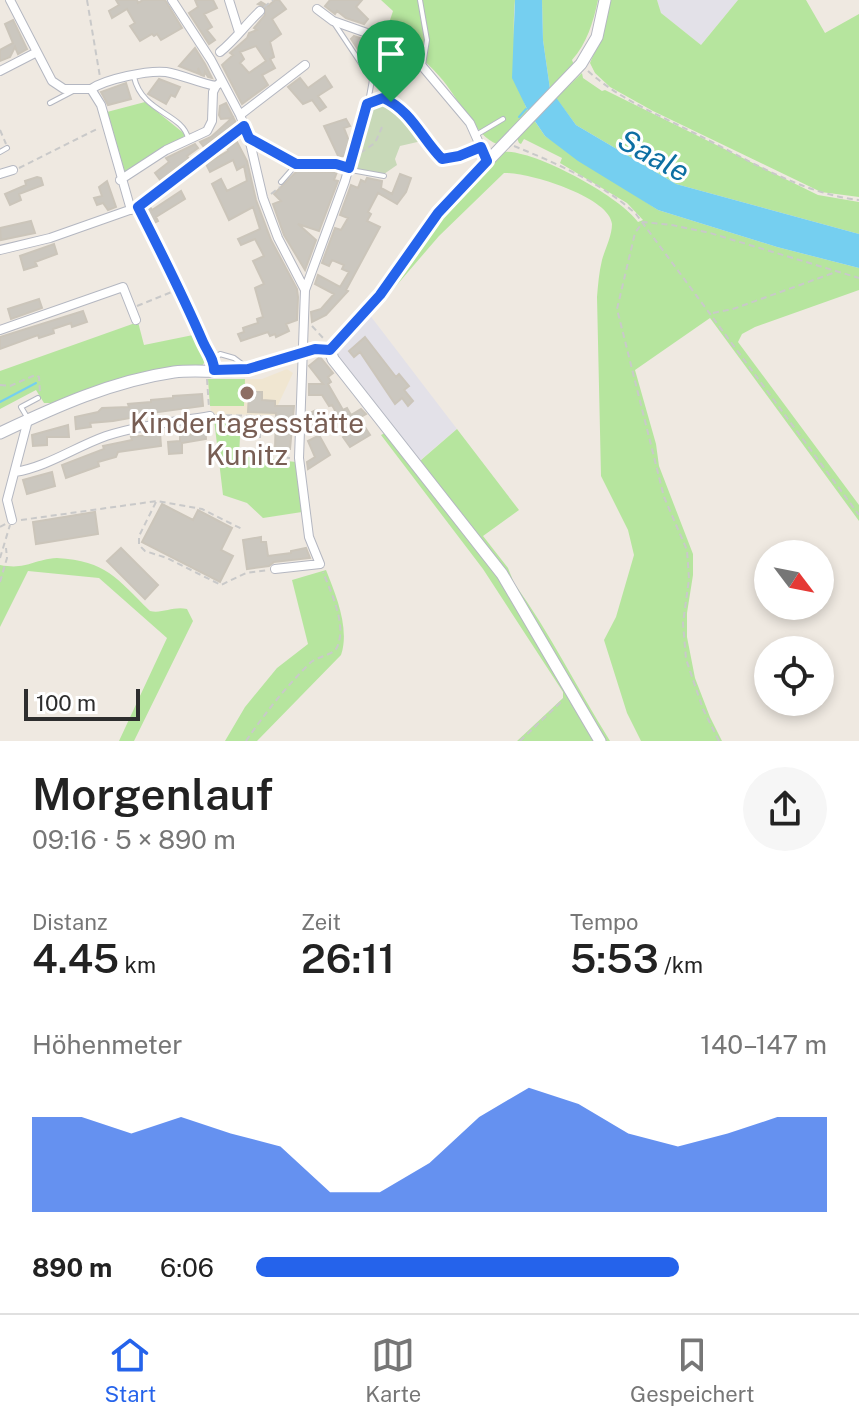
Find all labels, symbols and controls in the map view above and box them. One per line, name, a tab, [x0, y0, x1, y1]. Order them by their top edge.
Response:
pin	[357, 20, 425, 102]
icon: arrive	[369, 32, 413, 76]
water label: Saale	[612, 121, 696, 189]
marker: Kindertagesstätte Kunitz	[238, 384, 256, 402]
place label: Kindertagesstätte Kunitz	[130, 406, 364, 471]
north arrow	[754, 540, 834, 620]
map controls	[754, 540, 834, 716]
button: locate	[754, 636, 834, 716]
scale bar	[24, 685, 140, 721]
text: 100 m	[36, 690, 96, 716]
button: share	[743, 767, 827, 851]
text: Morgenlauf	[32, 768, 273, 820]
text: 09:16 · 5 × 890 m	[32, 824, 236, 855]
text: Distanz	[32, 909, 107, 935]
text: Zeit	[301, 909, 341, 935]
text: Tempo	[570, 909, 639, 935]
text: 4.45	[32, 935, 119, 982]
text: 26:11	[301, 935, 395, 982]
text: 5:53	[570, 935, 659, 982]
text: km	[119, 952, 156, 978]
text: /km	[659, 952, 703, 978]
text: Höhenmeter	[32, 1029, 182, 1060]
text: 140–147 m	[700, 1029, 827, 1060]
text: 890 m	[32, 1252, 112, 1283]
text: 6:06	[160, 1252, 214, 1283]
tab: Start	[104, 1333, 156, 1407]
tab: Karte	[365, 1333, 421, 1407]
tab: Gespeichert	[630, 1333, 755, 1407]

